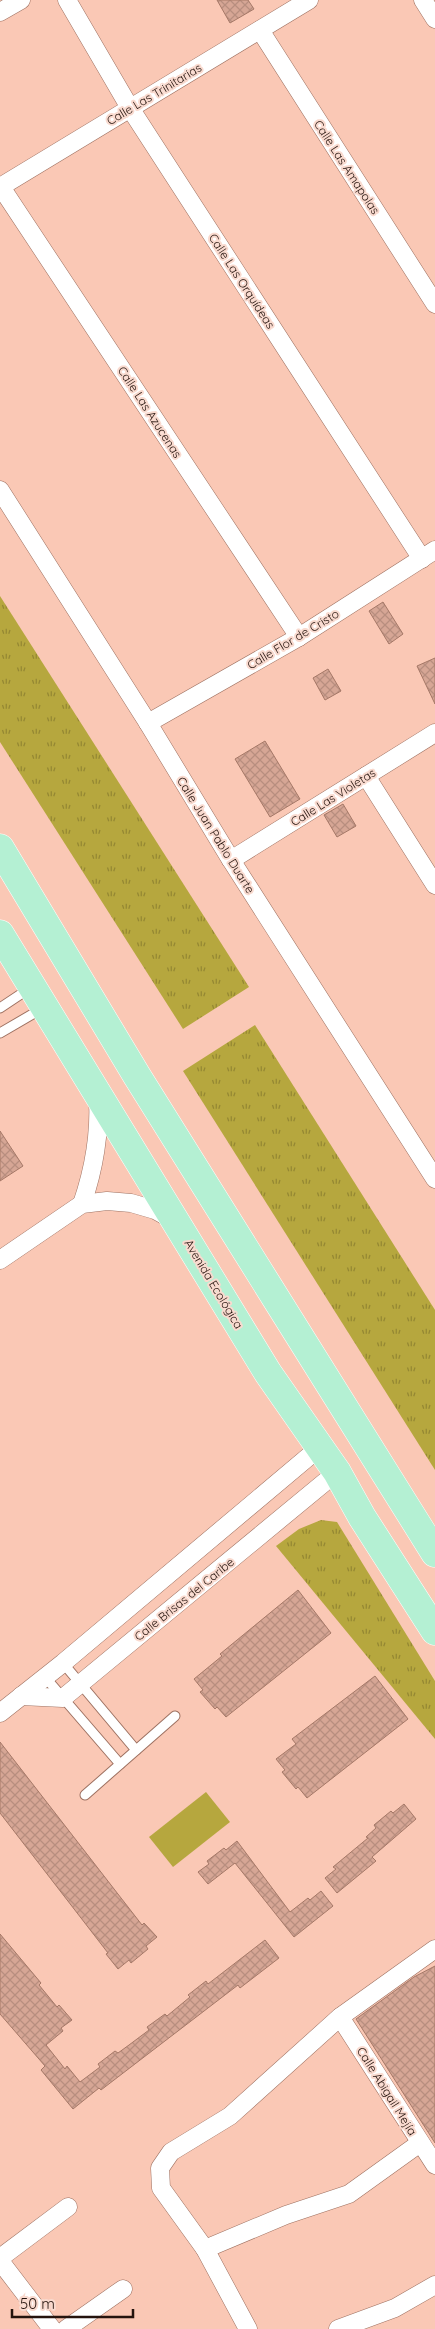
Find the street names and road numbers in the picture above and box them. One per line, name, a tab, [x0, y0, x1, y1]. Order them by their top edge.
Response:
street label: Calle Las Trinitarias	[104, 60, 204, 128]
street label: Calle Las Amapolas	[311, 117, 383, 217]
street label: Calle Las Orquídeas	[206, 231, 279, 332]
street label: Calle Las Azucenas	[115, 363, 185, 461]
street label: Calle Flor de Cristo	[244, 606, 342, 672]
street label: Calle Las Violetas	[288, 765, 379, 829]
street label: Calle Juan Pablo Duarte	[174, 774, 258, 896]
street label: Avenida Ecológica	[181, 1237, 247, 1331]
street label: Calle Brisas del Caribe	[131, 1554, 237, 1644]
street label: Calle Abigail Mejía	[354, 2044, 420, 2138]

